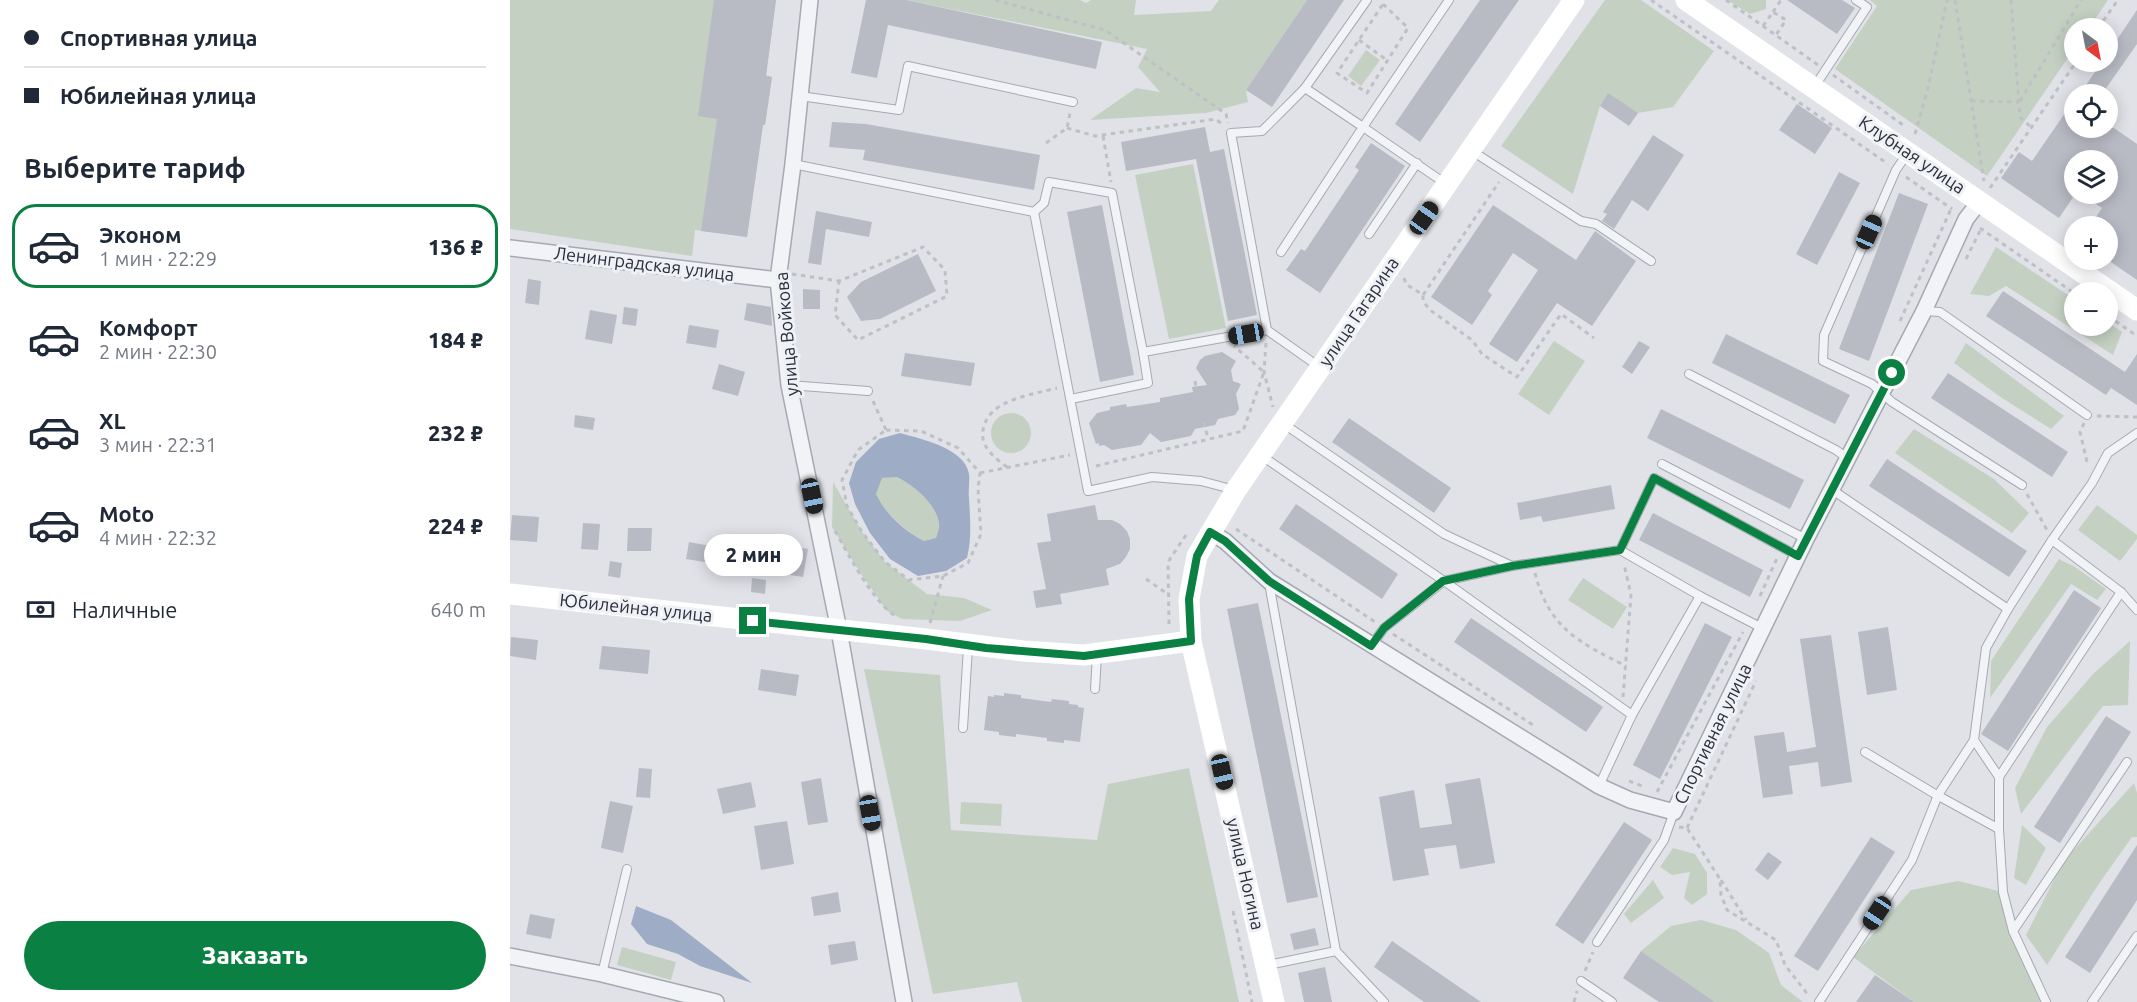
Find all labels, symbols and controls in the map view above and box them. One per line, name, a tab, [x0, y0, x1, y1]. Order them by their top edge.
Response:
north arrow	[2064, 18, 2118, 72]
map controls	[2064, 18, 2118, 336]
text: Спортивная улица	[60, 25, 258, 50]
text: Юбилейная улица	[60, 83, 256, 108]
button: locate	[2064, 84, 2118, 138]
street label: Клубная улица	[1856, 111, 1970, 197]
button: layers	[2064, 150, 2118, 204]
text: Выберите тариф	[24, 153, 246, 183]
car	[1406, 198, 1442, 238]
car	[1853, 212, 1885, 252]
button: +	[2064, 216, 2118, 270]
icon: car	[27, 219, 81, 273]
text: Эконом	[99, 222, 181, 247]
text: 136 ₽	[428, 234, 483, 259]
street label: Ленинградская улица	[553, 242, 735, 284]
text: 1 мин · 22:29	[99, 247, 217, 270]
street label: улица Гагарина	[1314, 253, 1402, 370]
street label: улица Войкова	[771, 271, 801, 397]
button: −	[2064, 282, 2118, 336]
icon: car	[27, 312, 81, 366]
text: Комфорт	[99, 315, 198, 340]
car	[1227, 322, 1265, 346]
text: 184 ₽	[428, 327, 483, 352]
text: 2 мин · 22:30	[99, 340, 217, 363]
route start	[1878, 359, 1905, 386]
icon: car	[27, 405, 81, 459]
text: XL	[99, 408, 126, 433]
text: 232 ₽	[428, 420, 483, 445]
text: 3 мин · 22:31	[99, 433, 217, 456]
car	[799, 477, 825, 515]
icon: car	[27, 498, 81, 552]
text: Moto	[99, 501, 154, 526]
text: 224 ₽	[428, 513, 483, 538]
text: 4 мин · 22:32	[99, 526, 217, 549]
callout: 2 мин	[704, 534, 802, 576]
text: 2 мин	[726, 543, 781, 566]
street label: Юбилейная улица	[559, 589, 713, 625]
icon: cash	[24, 593, 57, 626]
text: Наличные	[72, 597, 177, 622]
text: 640 m	[430, 598, 486, 621]
route end	[739, 607, 766, 634]
street label: Спортивная улица	[1669, 660, 1755, 807]
car	[1209, 752, 1235, 792]
car	[858, 794, 882, 832]
street label: улица Ногина	[1223, 816, 1269, 932]
car	[1860, 893, 1894, 933]
button: Заказать	[24, 921, 486, 990]

